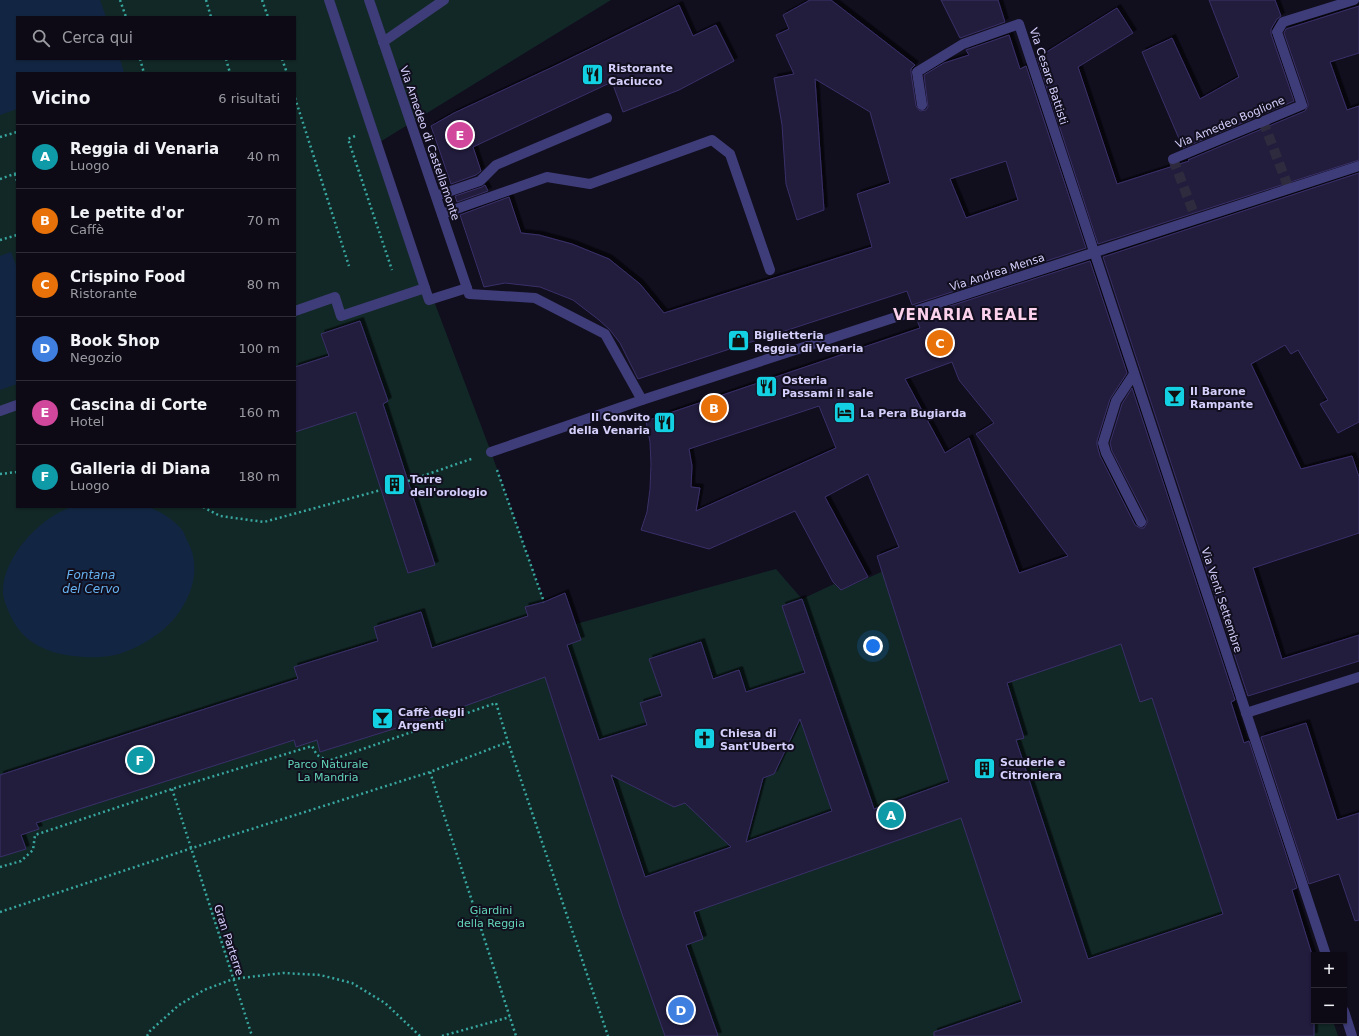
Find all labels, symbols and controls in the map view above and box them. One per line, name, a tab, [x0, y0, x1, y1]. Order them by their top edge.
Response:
search box	[16, 16, 296, 60]
street label: Via Cesare Battisti	[1027, 26, 1070, 126]
icon: search	[30, 27, 52, 49]
text: Cerca qui	[62, 29, 133, 47]
restaurant icon: Ristorante Caciucco	[579, 61, 605, 87]
place label: Ristorante Caciucco	[608, 62, 673, 88]
street label: Via Amedeo di Castellamonte	[397, 64, 462, 222]
text: Vicino	[32, 88, 90, 108]
text: 6 risultati	[218, 91, 280, 106]
street label: Via Amedeo Boglione	[1174, 93, 1287, 151]
pin: E	[447, 120, 473, 150]
text: Reggia di Venaria	[70, 140, 219, 158]
text: A	[40, 149, 50, 164]
text: 40 m	[247, 149, 280, 164]
text: Luogo	[70, 158, 109, 173]
text: Le petite d'or	[70, 204, 184, 222]
text: B	[40, 213, 50, 228]
text: 70 m	[247, 213, 280, 228]
text: Caffè	[70, 222, 104, 237]
street label: Via Andrea Mensa	[948, 251, 1046, 294]
text: Crispino Food	[70, 268, 186, 286]
text: C	[40, 277, 50, 292]
text: 80 m	[247, 277, 280, 292]
text: Ristorante	[70, 286, 137, 301]
district label: VENARIA REALE	[893, 306, 1039, 324]
shop icon: Biglietteria Reggia di Venaria	[726, 328, 752, 354]
pin: C	[927, 328, 953, 358]
place label: Biglietteria Reggia di Venaria	[754, 329, 863, 355]
text: Book Shop	[70, 332, 160, 350]
text: D	[40, 341, 50, 356]
text: 100 m	[238, 341, 280, 356]
text: Negozio	[70, 350, 122, 365]
restaurant icon: Osteria Passami il sale	[754, 373, 780, 399]
place label: Osteria Passami il sale	[782, 374, 873, 400]
bar icon: Il Barone Rampante	[1161, 384, 1187, 410]
place label: Il Barone Rampante	[1190, 385, 1253, 411]
pin: B	[701, 393, 727, 423]
text: Cascina di Corte	[70, 396, 207, 414]
hotel icon: La Pera Bugiarda	[832, 400, 858, 426]
text: E	[41, 405, 49, 420]
text: 160 m	[238, 405, 280, 420]
place label: La Pera Bugiarda	[860, 407, 966, 420]
restaurant icon: Il Convito della Venaria	[652, 410, 678, 436]
place label: Il Convito della Venaria	[569, 411, 650, 437]
text: Hotel	[70, 414, 104, 429]
text: Galleria di Diana	[70, 460, 210, 478]
text: F	[41, 469, 49, 484]
text: 180 m	[238, 469, 280, 484]
building icon: Torre dell'orologio	[381, 472, 407, 498]
place label: Torre dell'orologio	[410, 473, 488, 499]
text: Luogo	[70, 478, 109, 493]
street label: Via Venti Settembre	[1198, 546, 1245, 655]
water label: Fontana del Cervo	[62, 568, 120, 596]
your location	[863, 636, 883, 656]
bar icon: Caffè degli Argenti	[369, 705, 395, 731]
place label: Caffè degli Argenti	[398, 706, 464, 732]
church icon: Chiesa di Sant'Uberto	[692, 726, 718, 752]
place label: Chiesa di Sant'Uberto	[720, 727, 795, 753]
pin: F	[127, 745, 153, 775]
building icon: Scuderie e Citroniera	[971, 755, 997, 781]
place label: Scuderie e Citroniera	[1000, 756, 1066, 782]
park label: Parco Naturale La Mandria	[288, 758, 369, 784]
pin: A	[878, 800, 904, 830]
street label: Gran Parterre	[211, 903, 246, 978]
park label: Giardini della Reggia	[457, 904, 525, 930]
map controls	[1311, 952, 1347, 1024]
button: +	[1311, 952, 1347, 988]
button: −	[1311, 988, 1347, 1024]
pin: D	[668, 995, 694, 1025]

